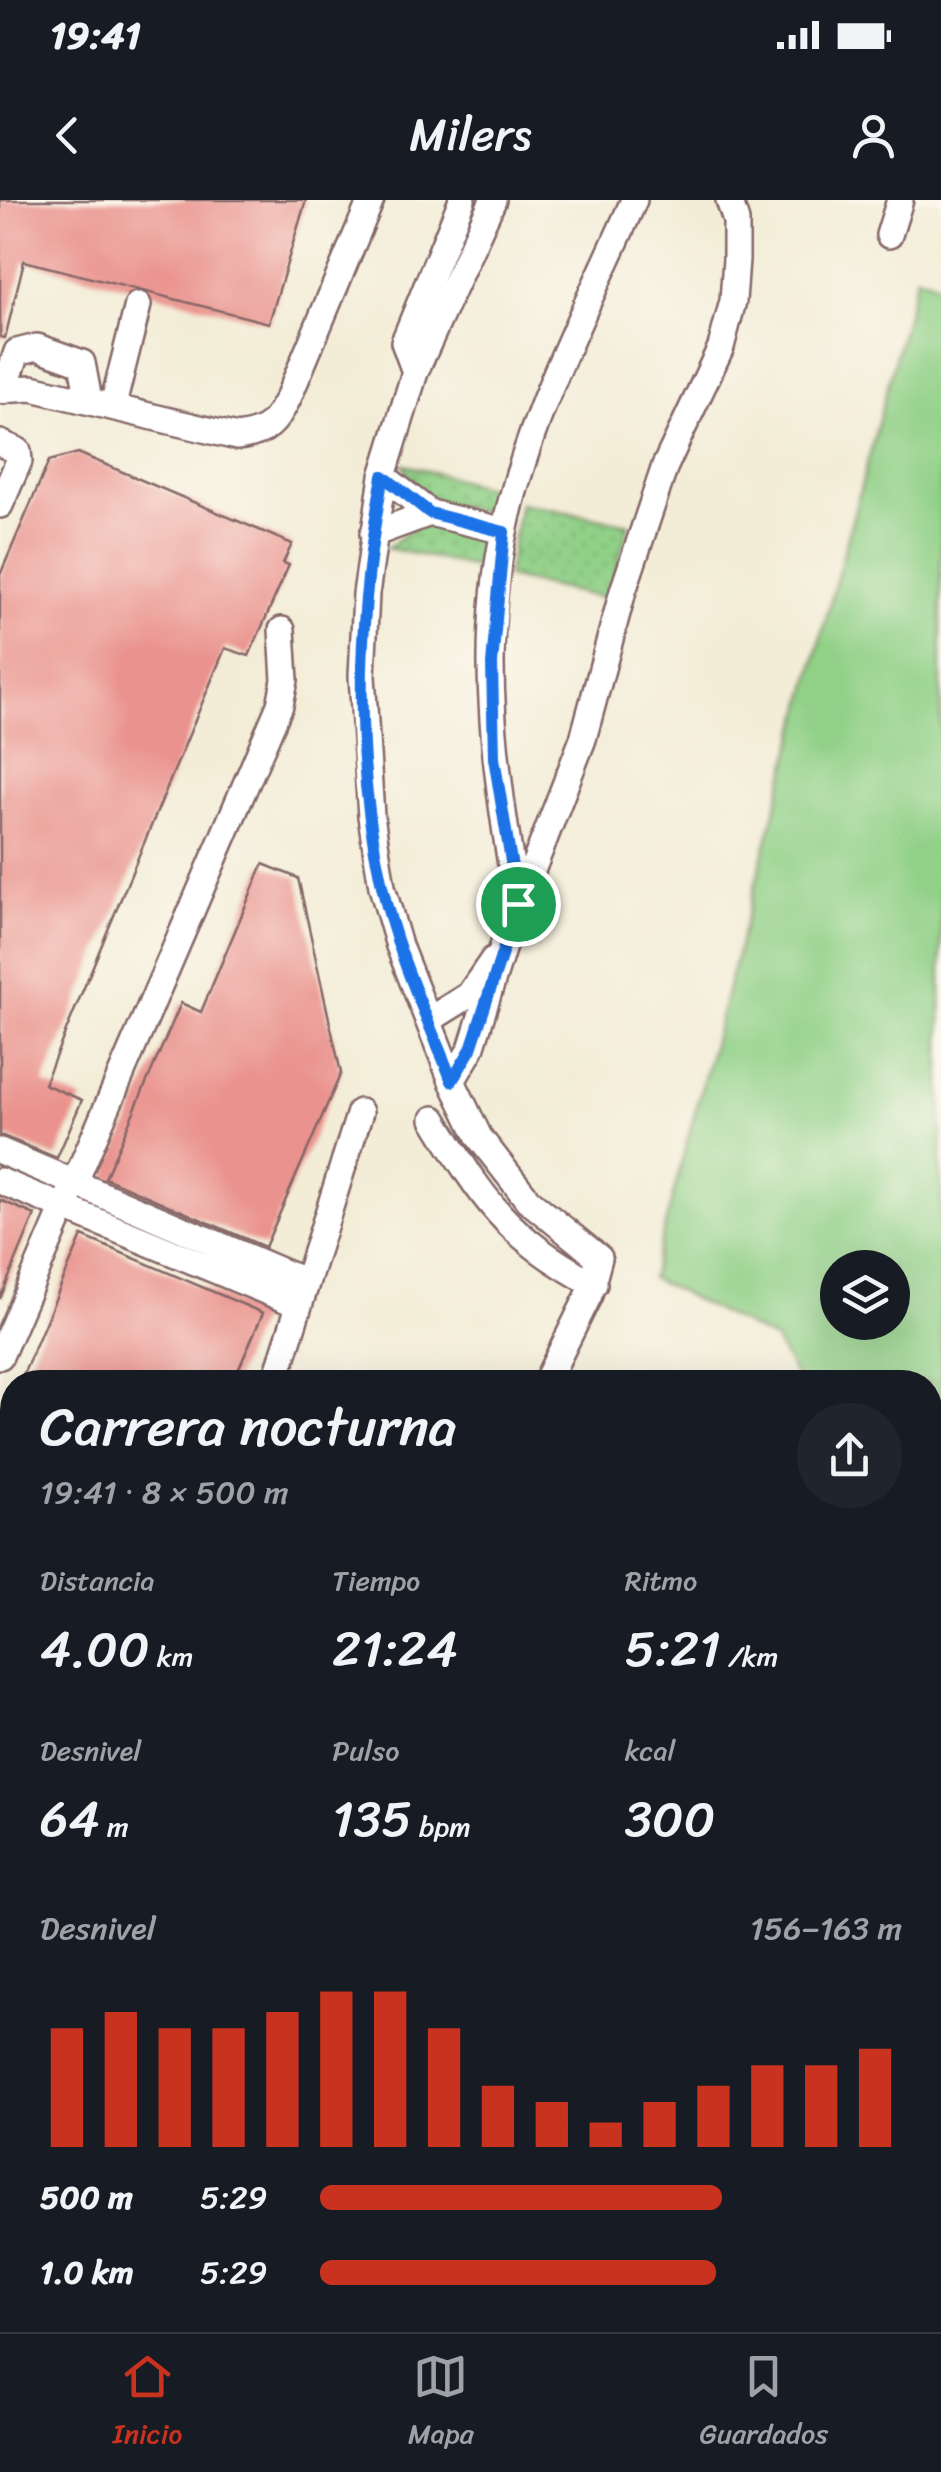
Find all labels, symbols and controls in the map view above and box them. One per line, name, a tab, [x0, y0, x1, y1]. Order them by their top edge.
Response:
text: 19:41	[50, 2, 141, 69]
text: Milers	[410, 95, 532, 175]
icon: back	[40, 108, 95, 163]
icon: person	[846, 108, 901, 163]
pin	[476, 862, 561, 947]
icon: arrive	[491, 877, 546, 932]
map controls	[820, 1250, 910, 1340]
button: layers	[820, 1250, 910, 1340]
text: Carrera nocturna	[40, 1378, 456, 1475]
button: share	[797, 1403, 902, 1508]
text: 19:41 · 8 × 500 m	[40, 1464, 289, 1521]
text: Distancia	[40, 1556, 155, 1605]
text: Tiempo	[332, 1556, 420, 1605]
text: Ritmo	[625, 1556, 697, 1605]
text: 4.00	[40, 1605, 150, 1694]
text: 21:24	[332, 1605, 458, 1694]
text: 5:21	[625, 1605, 721, 1694]
text: km	[150, 1632, 193, 1681]
text: /km	[721, 1632, 778, 1681]
text: Desnivel	[40, 1726, 141, 1775]
text: Pulso	[332, 1726, 399, 1775]
text: kcal	[625, 1726, 676, 1775]
text: 64	[40, 1775, 100, 1864]
text: 135	[332, 1775, 412, 1864]
text: 300	[625, 1775, 715, 1864]
text: m	[100, 1802, 128, 1851]
text: bpm	[412, 1802, 471, 1851]
text: Desnivel	[40, 1900, 156, 1957]
text: 156–163 m	[750, 1900, 902, 1957]
text: 500 m	[40, 2169, 133, 2226]
text: 5:29	[200, 2169, 267, 2226]
text: 1.0 km	[40, 2244, 134, 2301]
text: 5:29	[200, 2244, 267, 2301]
tab: Inicio	[113, 2349, 182, 2458]
tab: Mapa	[408, 2349, 474, 2458]
tab: Guardados	[699, 2349, 828, 2458]

